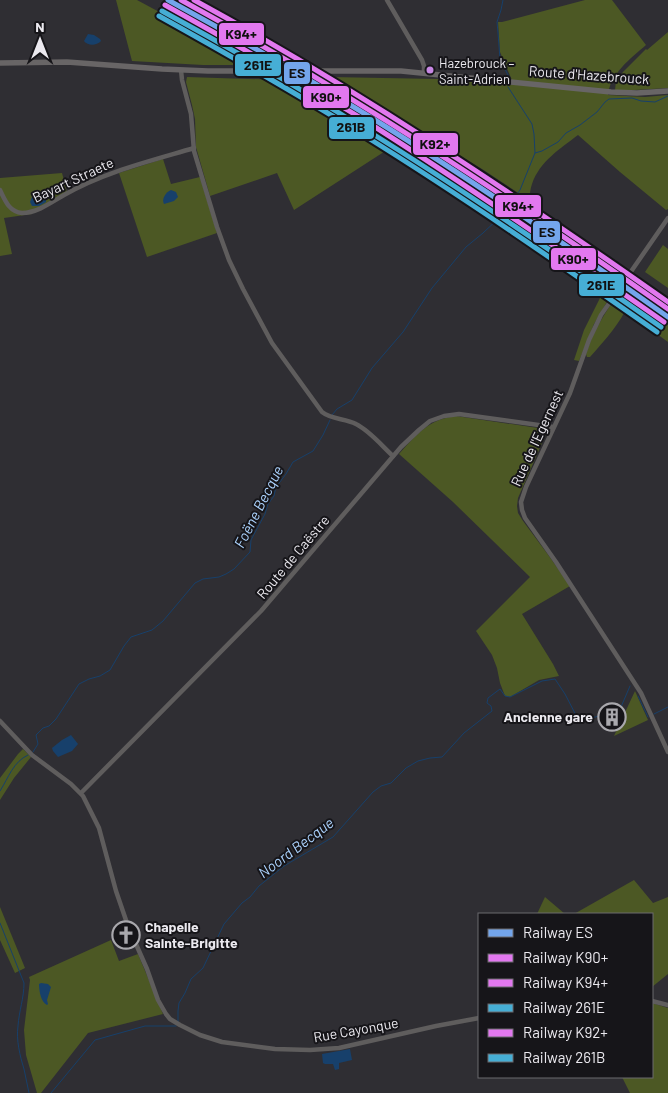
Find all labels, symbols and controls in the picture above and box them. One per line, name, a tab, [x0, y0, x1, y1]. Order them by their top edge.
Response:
north arrow	[15, 15, 65, 65]
text: N	[35, 18, 45, 35]
line badge: K94+	[218, 22, 265, 46]
text: K94+	[225, 25, 257, 42]
line badge: 261E	[234, 53, 282, 77]
place label: Hazebrouck – Saint-Adrien	[439, 55, 515, 87]
text: 261E	[244, 56, 272, 73]
line badge: ES	[283, 61, 311, 85]
street label: Route d'Hazebrouck	[528, 62, 650, 87]
text: ES	[289, 64, 305, 81]
marker: Hazebrouck – Saint-Adrien	[425, 65, 435, 75]
line badge: K90+	[302, 85, 350, 109]
text: K90+	[311, 88, 342, 105]
line badge: 261B	[328, 116, 375, 140]
text: 261B	[337, 118, 365, 135]
line badge: K92+	[412, 132, 459, 156]
text: K92+	[420, 135, 451, 152]
street label: Bayart Straete	[29, 153, 116, 206]
line badge: K94+	[494, 194, 542, 218]
text: K94+	[502, 197, 534, 214]
line badge: ES	[532, 220, 561, 244]
text: ES	[539, 223, 555, 240]
line badge: K90+	[550, 247, 597, 271]
text: K90+	[558, 250, 589, 267]
line badge: 261E	[578, 273, 625, 297]
text: 261E	[587, 276, 615, 293]
street label: Rue de l'Egernest	[507, 387, 566, 489]
water label: Foëne Becque	[230, 462, 287, 551]
street label: Route de Caëstre	[253, 511, 333, 602]
building icon: Ancienne gare	[597, 702, 627, 732]
place label: Ancienne gare	[504, 708, 593, 725]
water label: Noord Becque	[254, 813, 337, 881]
legend	[478, 913, 653, 1078]
place label: Chapelle Sainte-Brigitte	[145, 918, 238, 951]
church icon: Chapelle Sainte-Brigitte	[111, 920, 141, 950]
text: Railway ES	[523, 923, 593, 941]
text: Railway K90+	[523, 948, 608, 966]
text: Railway K94+	[523, 973, 608, 991]
text: Railway 261E	[523, 998, 605, 1016]
street label: Rue Cayonque	[312, 1014, 400, 1045]
text: Railway K92+	[523, 1023, 608, 1041]
text: Railway 261B	[523, 1048, 605, 1066]

